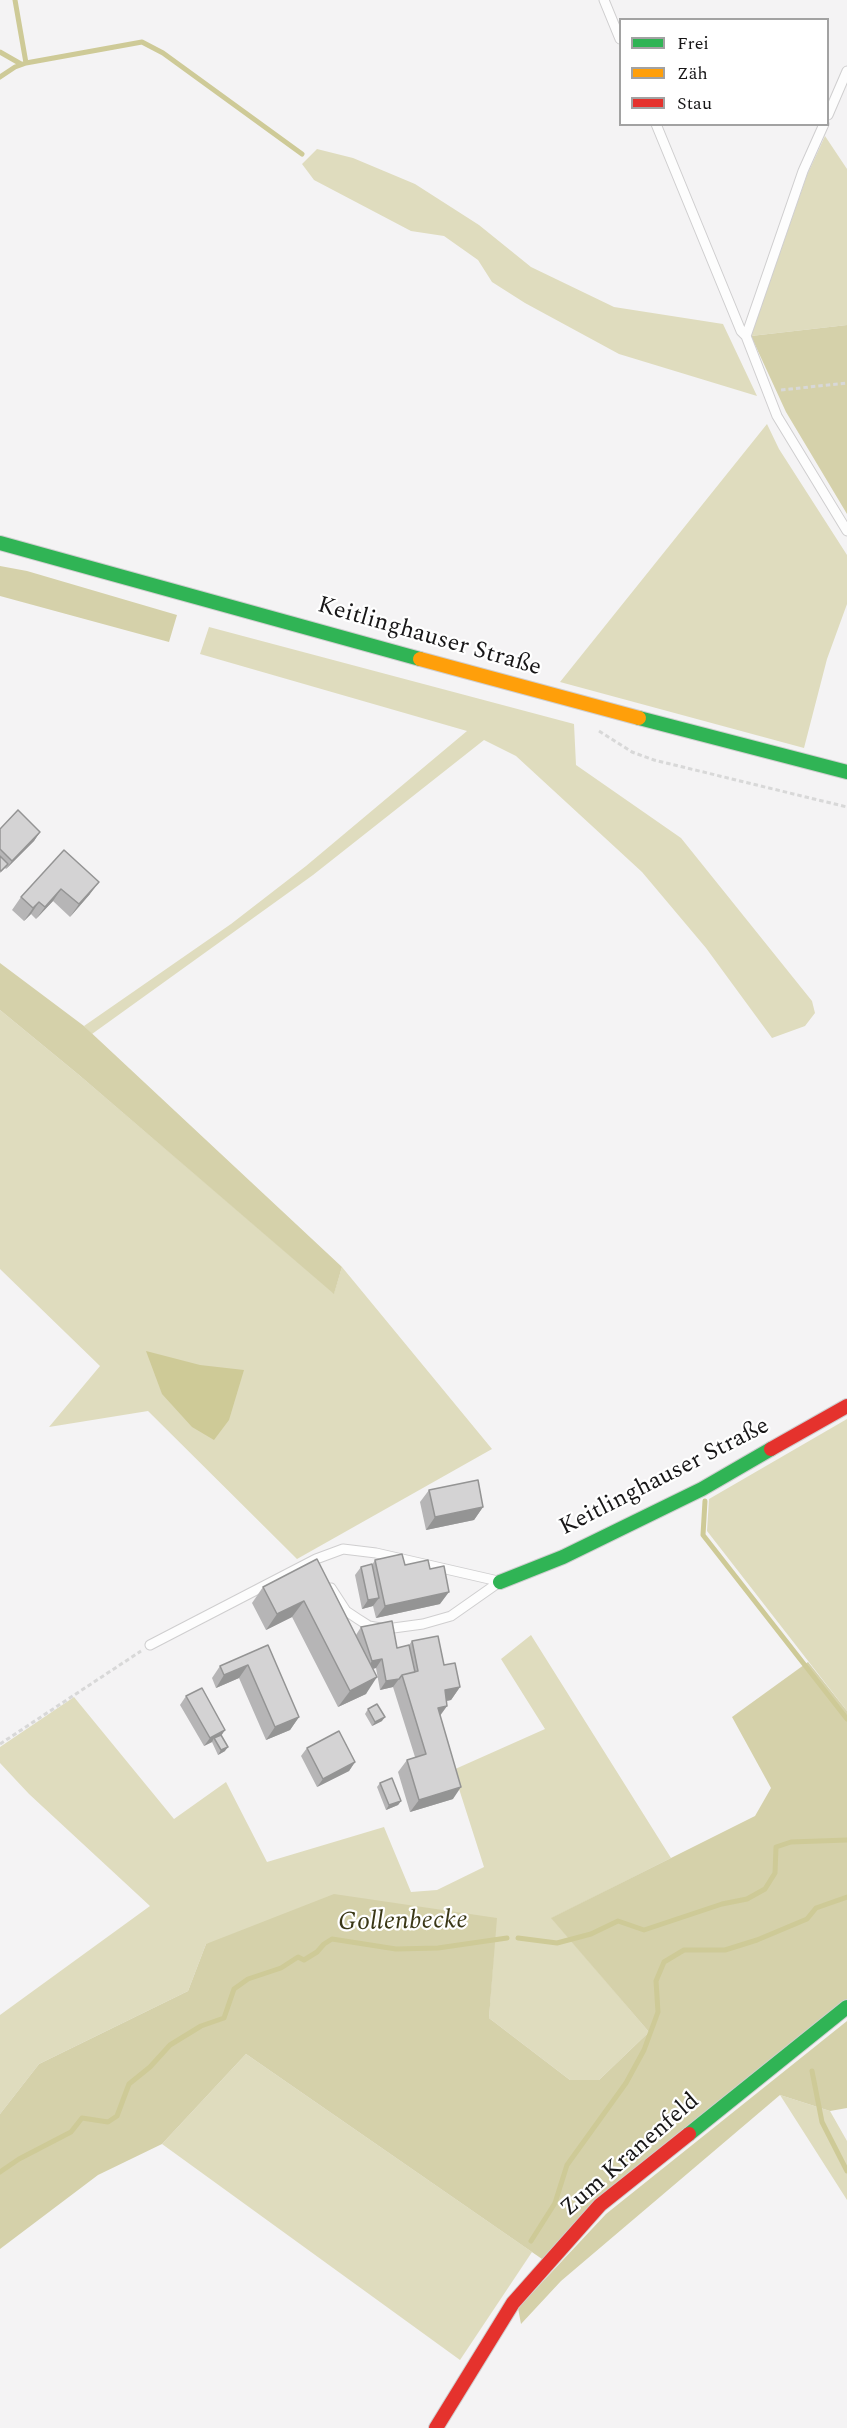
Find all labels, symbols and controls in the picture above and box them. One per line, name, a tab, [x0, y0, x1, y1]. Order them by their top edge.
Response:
legend	[619, 18, 829, 126]
text: Frei	[677, 30, 709, 57]
text: Zäh	[677, 60, 708, 87]
text: Stau	[677, 90, 712, 117]
street label: Keitlinghauser Straße	[314, 592, 544, 684]
street label: Keitlinghauser Straße	[555, 1413, 775, 1543]
water label: Gollenbecke	[338, 1906, 468, 1940]
street label: Zum Kranenfeld	[556, 2088, 706, 2224]

